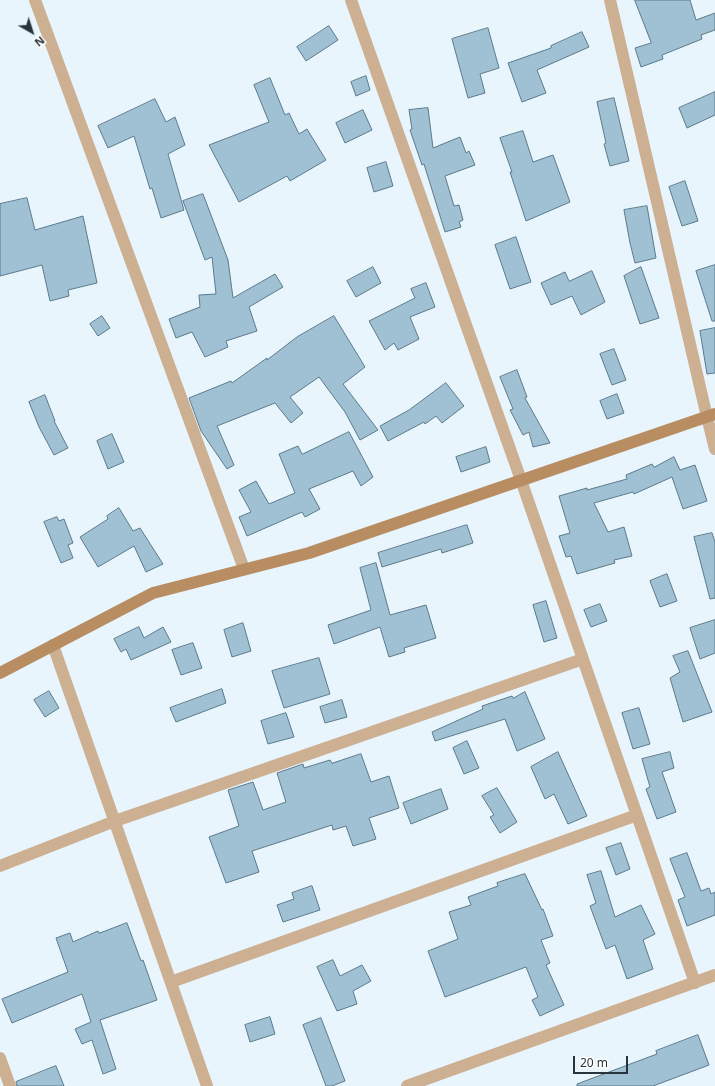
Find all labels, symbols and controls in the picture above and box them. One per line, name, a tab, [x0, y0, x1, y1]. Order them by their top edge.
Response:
north arrow	[12, 12, 52, 52]
text: N	[32, 33, 48, 50]
scale bar	[575, 1048, 630, 1074]
text: 20 m	[580, 1054, 608, 1071]

